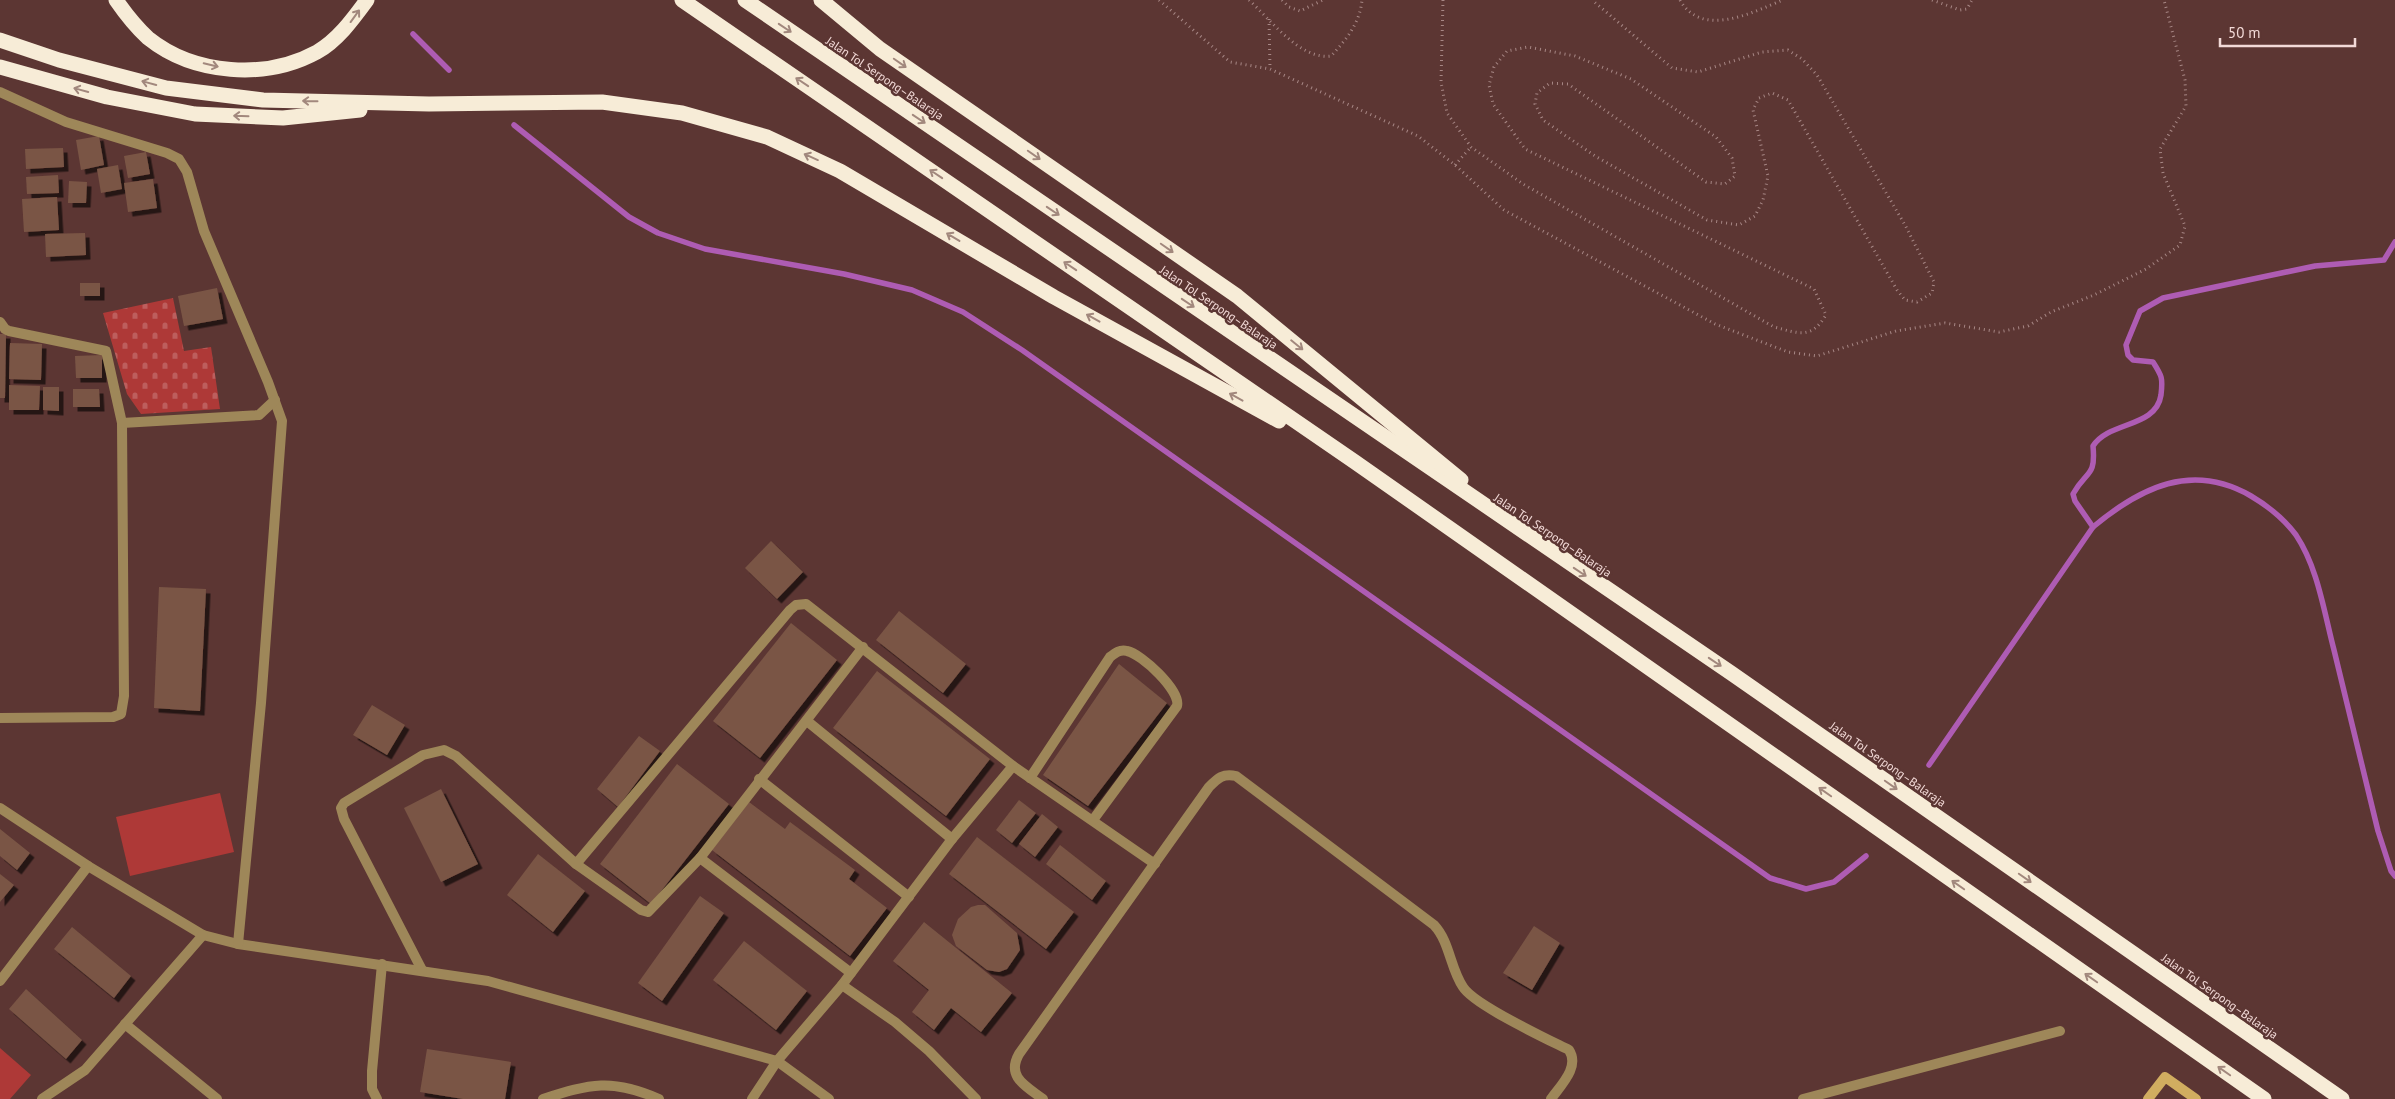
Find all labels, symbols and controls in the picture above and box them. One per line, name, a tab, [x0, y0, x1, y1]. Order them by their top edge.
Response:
one-way arrow	[350, 9, 360, 23]
scale bar	[2220, 15, 2355, 47]
one-way arrow	[778, 23, 792, 33]
text: 50 m	[2228, 23, 2261, 42]
street label: Jalan Tol Serpong–Balaraja	[823, 32, 947, 123]
one-way arrow	[893, 58, 907, 68]
one-way arrow	[202, 61, 218, 70]
one-way arrow	[795, 77, 809, 87]
one-way arrow	[142, 78, 158, 87]
one-way arrow	[73, 85, 89, 94]
one-way arrow	[303, 96, 319, 106]
one-way arrow	[233, 111, 249, 120]
one-way arrow	[912, 114, 926, 124]
one-way arrow	[1027, 150, 1041, 160]
one-way arrow	[804, 152, 819, 162]
one-way arrow	[929, 169, 943, 179]
one-way arrow	[1046, 206, 1060, 216]
one-way arrow	[945, 232, 960, 242]
one-way arrow	[1160, 243, 1174, 253]
one-way arrow	[1063, 261, 1077, 271]
street label: Jalan Tol Serpong–Balaraja	[1157, 261, 1281, 352]
one-way arrow	[1180, 298, 1194, 308]
one-way arrow	[1087, 313, 1101, 323]
one-way arrow	[1291, 340, 1304, 351]
one-way arrow	[1228, 392, 1243, 402]
street label: Jalan Tol Serpong–Balaraja	[1491, 489, 1615, 580]
one-way arrow	[1573, 566, 1587, 577]
one-way arrow	[1708, 657, 1722, 668]
street label: Jalan Tol Serpong–Balaraja	[1826, 718, 1949, 810]
one-way arrow	[1884, 780, 1898, 790]
one-way arrow	[1818, 787, 1832, 797]
one-way arrow	[2018, 873, 2032, 883]
one-way arrow	[1951, 880, 1965, 890]
street label: Jalan Tol Serpong–Balaraja	[2158, 950, 2281, 1042]
one-way arrow	[2084, 973, 2098, 983]
one-way arrow	[2217, 1066, 2231, 1076]

